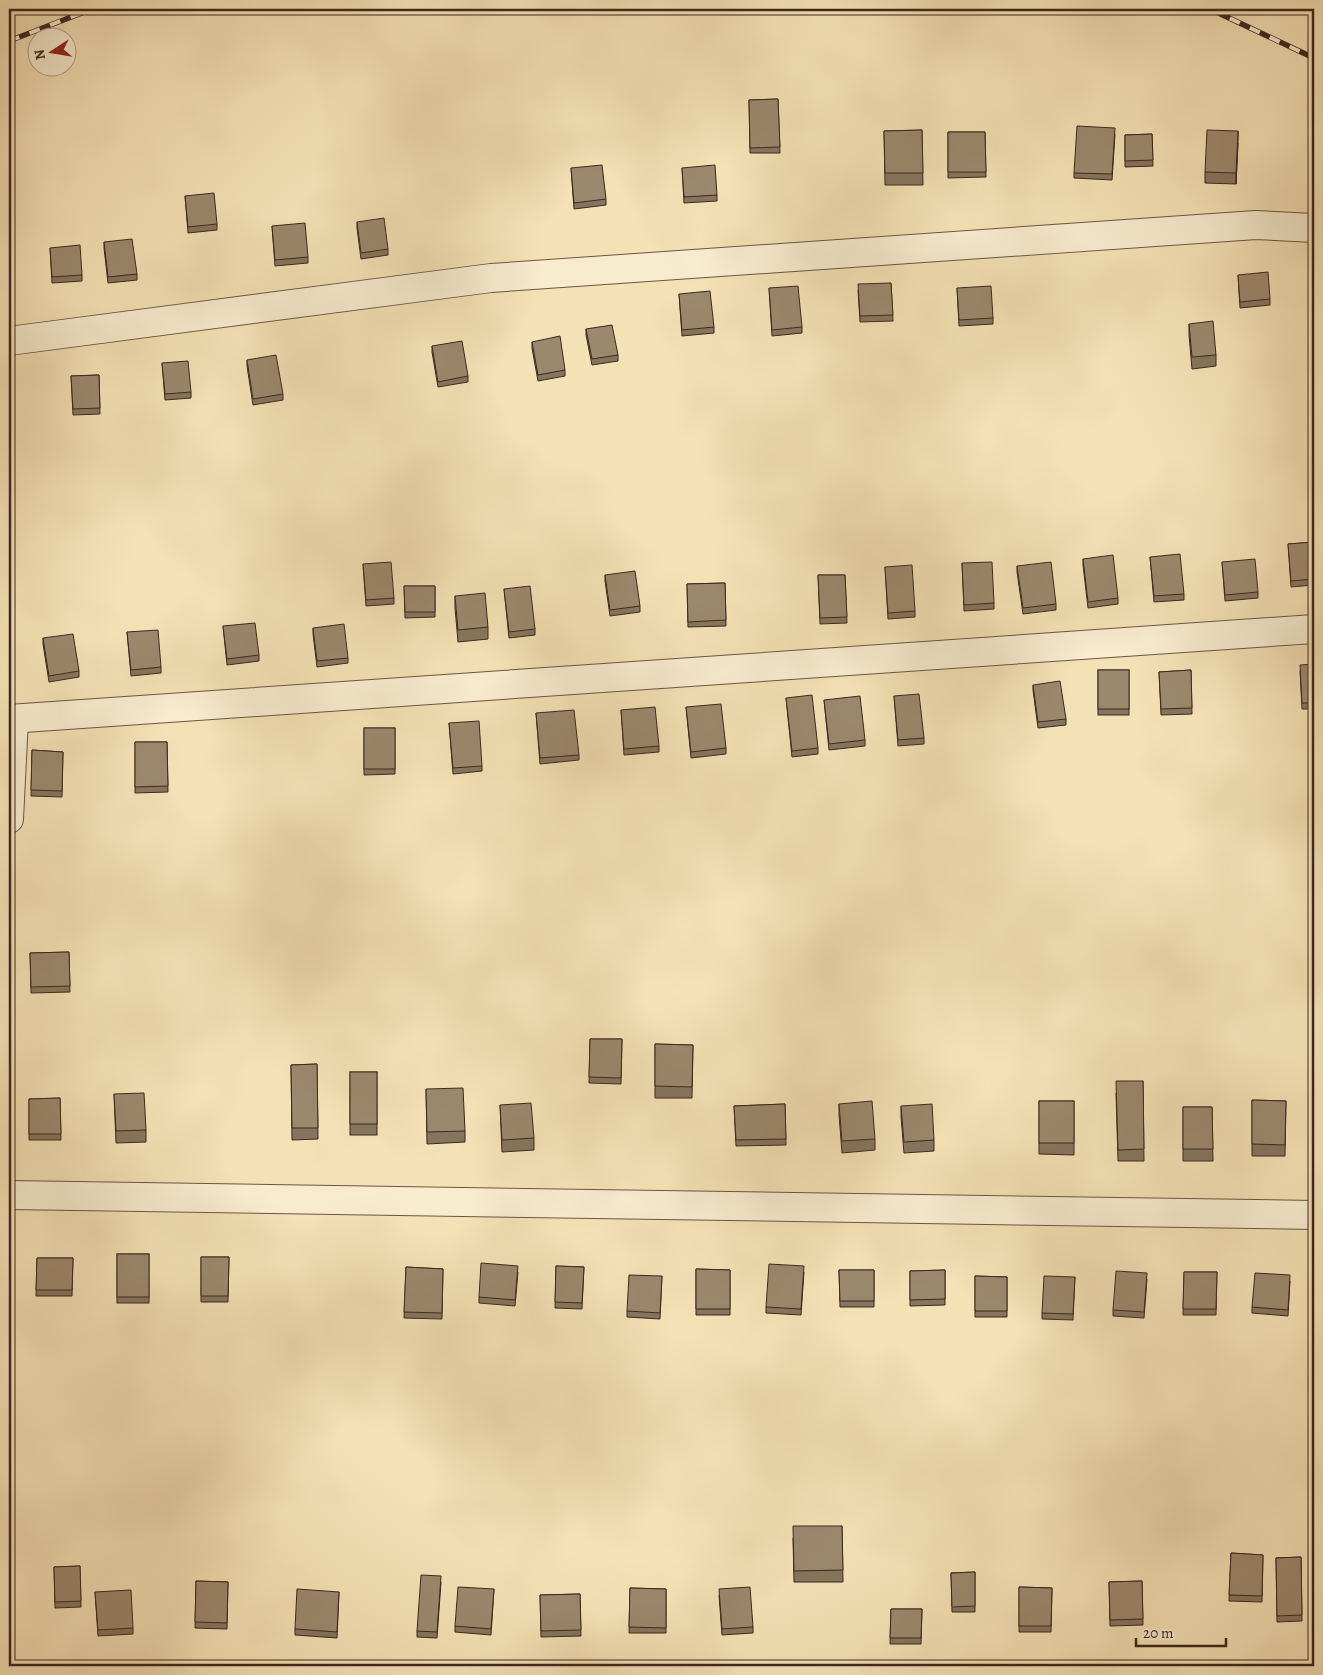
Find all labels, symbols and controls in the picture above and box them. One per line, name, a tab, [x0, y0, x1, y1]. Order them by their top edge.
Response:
north arrow	[28, 28, 78, 78]
text: N	[29, 48, 50, 62]
scale bar	[1136, 1615, 1226, 1647]
text: 20 m	[1143, 1623, 1174, 1643]

